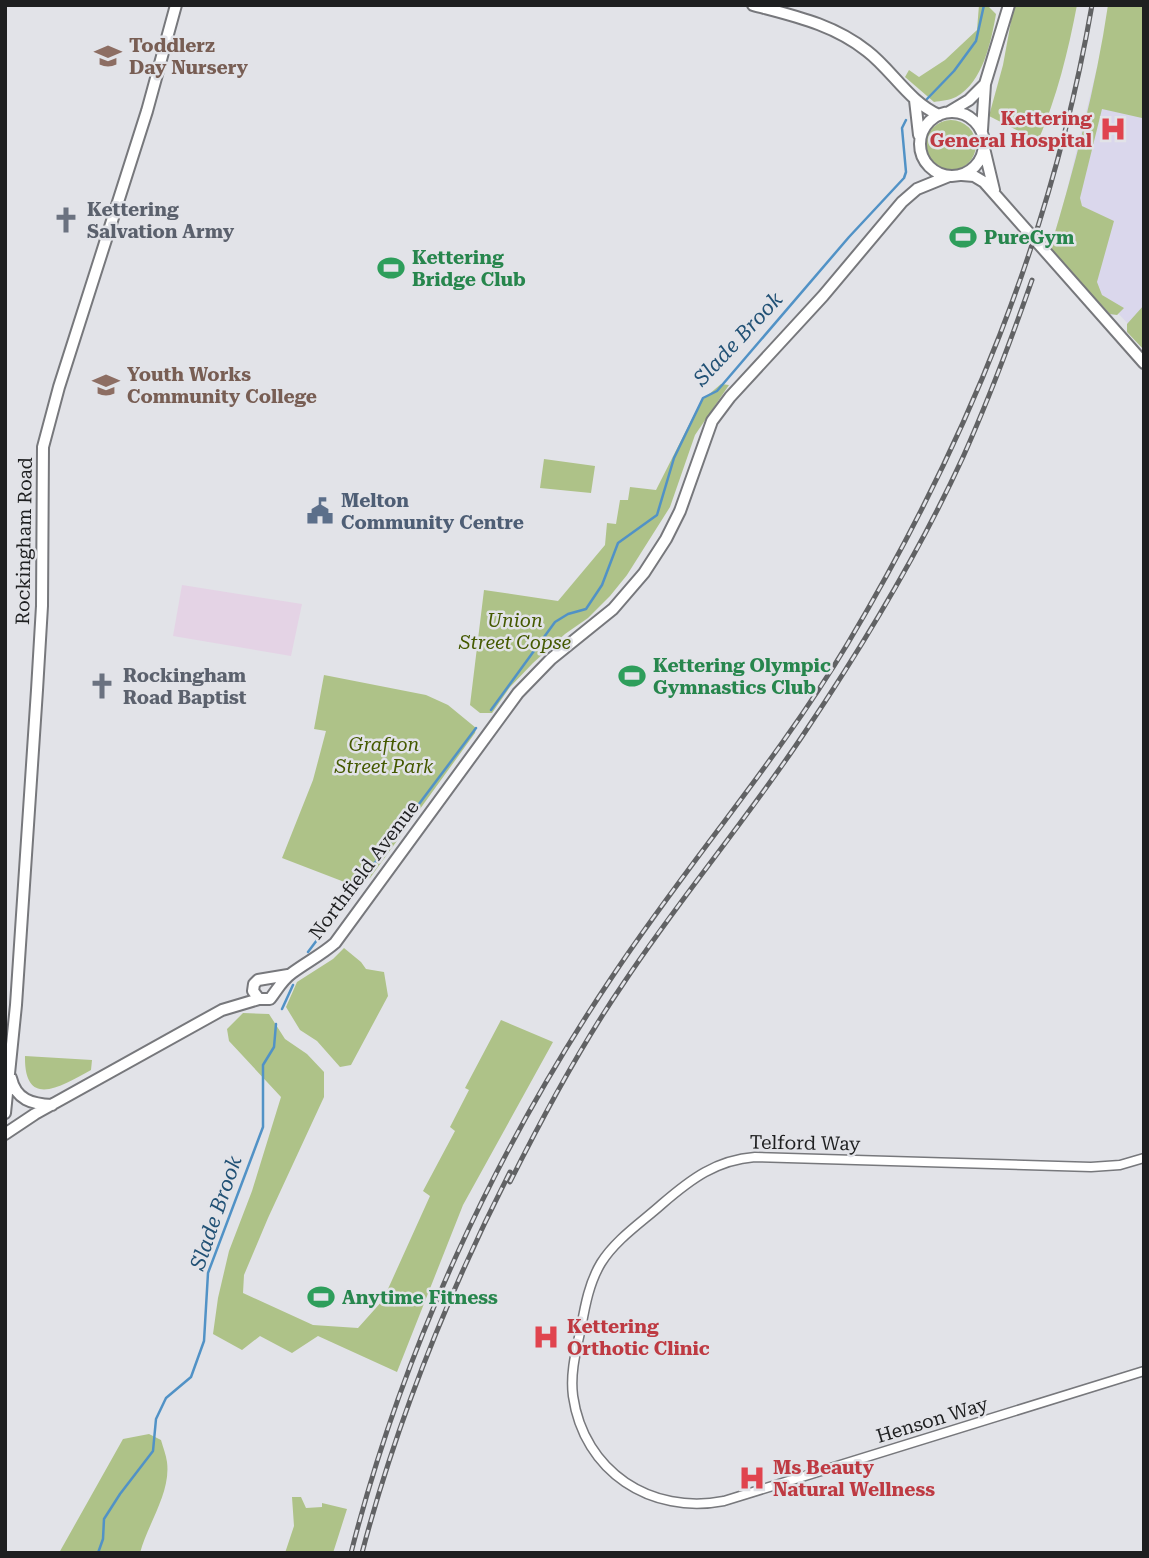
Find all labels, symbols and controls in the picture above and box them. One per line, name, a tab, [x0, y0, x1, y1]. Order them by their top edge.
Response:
place label: Toddlerz Day Nursery	[129, 34, 248, 79]
school or university icon: Toddlerz Day Nursery	[93, 41, 123, 71]
place label: Kettering General Hospital	[930, 107, 1092, 152]
hospital icon: Kettering General Hospital	[1098, 114, 1128, 144]
place label: Kettering Salvation Army	[87, 198, 235, 243]
church icon: Kettering Salvation Army	[51, 205, 81, 235]
sports icon: PureGym	[948, 222, 978, 252]
place label: PureGym	[984, 226, 1075, 249]
place label: Kettering Bridge Club	[412, 246, 526, 291]
sports icon: Kettering Bridge Club	[376, 253, 406, 283]
water label: Slade Brook	[688, 287, 788, 391]
place label: Youth Works Community College	[127, 363, 317, 408]
school or university icon: Youth Works Community College	[91, 370, 121, 400]
street label: Rockingham Road	[11, 457, 37, 625]
place label: Melton Community Centre	[341, 489, 524, 534]
public building icon: Melton Community Centre	[305, 496, 335, 526]
park label: Union Street Copse	[458, 609, 571, 654]
place label: Kettering Olympic Gymnastics Club	[653, 654, 831, 699]
sports icon: Kettering Olympic Gymnastics Club	[617, 661, 647, 691]
place label: Rockingham Road Baptist	[123, 664, 247, 709]
church icon: Rockingham Road Baptist	[87, 671, 117, 701]
park label: Grafton Street Park	[334, 733, 434, 778]
street label: Northfield Avenue	[304, 796, 424, 944]
street label: Telford Way	[749, 1131, 861, 1155]
water label: Slade Brook	[185, 1152, 247, 1274]
sports icon: Anytime Fitness	[306, 1282, 336, 1312]
place label: Anytime Fitness	[342, 1286, 498, 1309]
place label: Kettering Orthotic Clinic	[567, 1315, 710, 1360]
hospital icon: Kettering Orthotic Clinic	[531, 1322, 561, 1352]
street label: Henson Way	[873, 1392, 991, 1448]
place label: Ms Beauty Natural Wellness	[773, 1456, 935, 1501]
hospital icon: Ms Beauty Natural Wellness	[737, 1463, 767, 1493]

